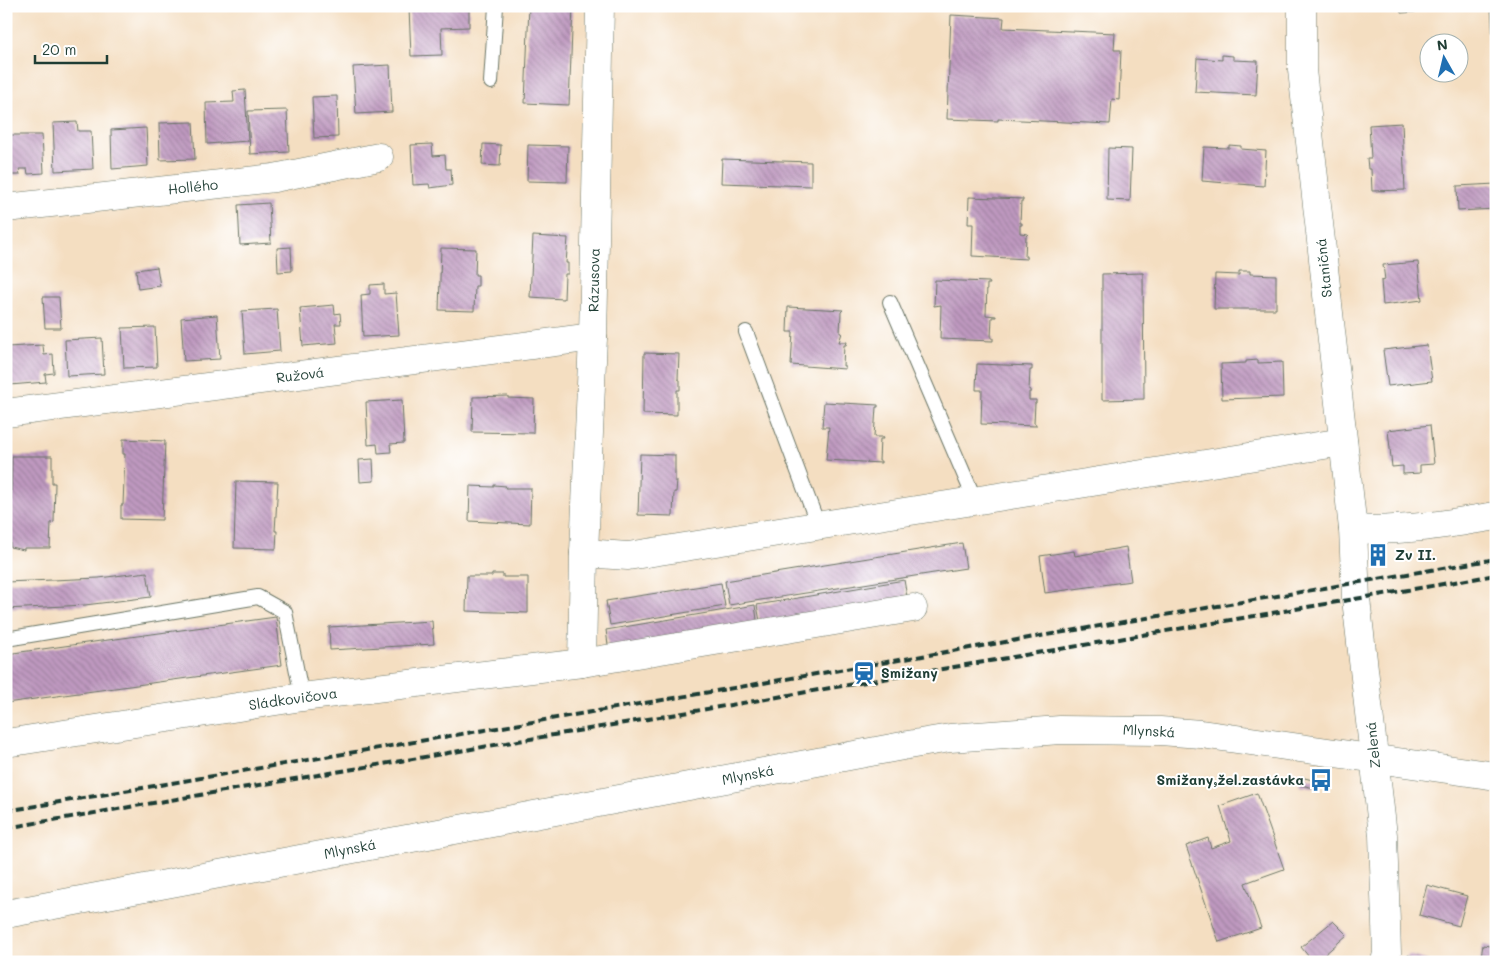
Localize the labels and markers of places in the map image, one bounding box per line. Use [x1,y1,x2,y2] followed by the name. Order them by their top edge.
[1365,542,1391,568] building icon: Zv II.
[1395,545,1436,564] place label: Zv II.
[851,660,877,686] station icon: Smižany
[881,663,938,682] place label: Smižany
[1308,767,1334,793] bus stop icon: Smižany,žel.zastávka
[1157,770,1304,789] place label: Smižany,žel.zastávka

